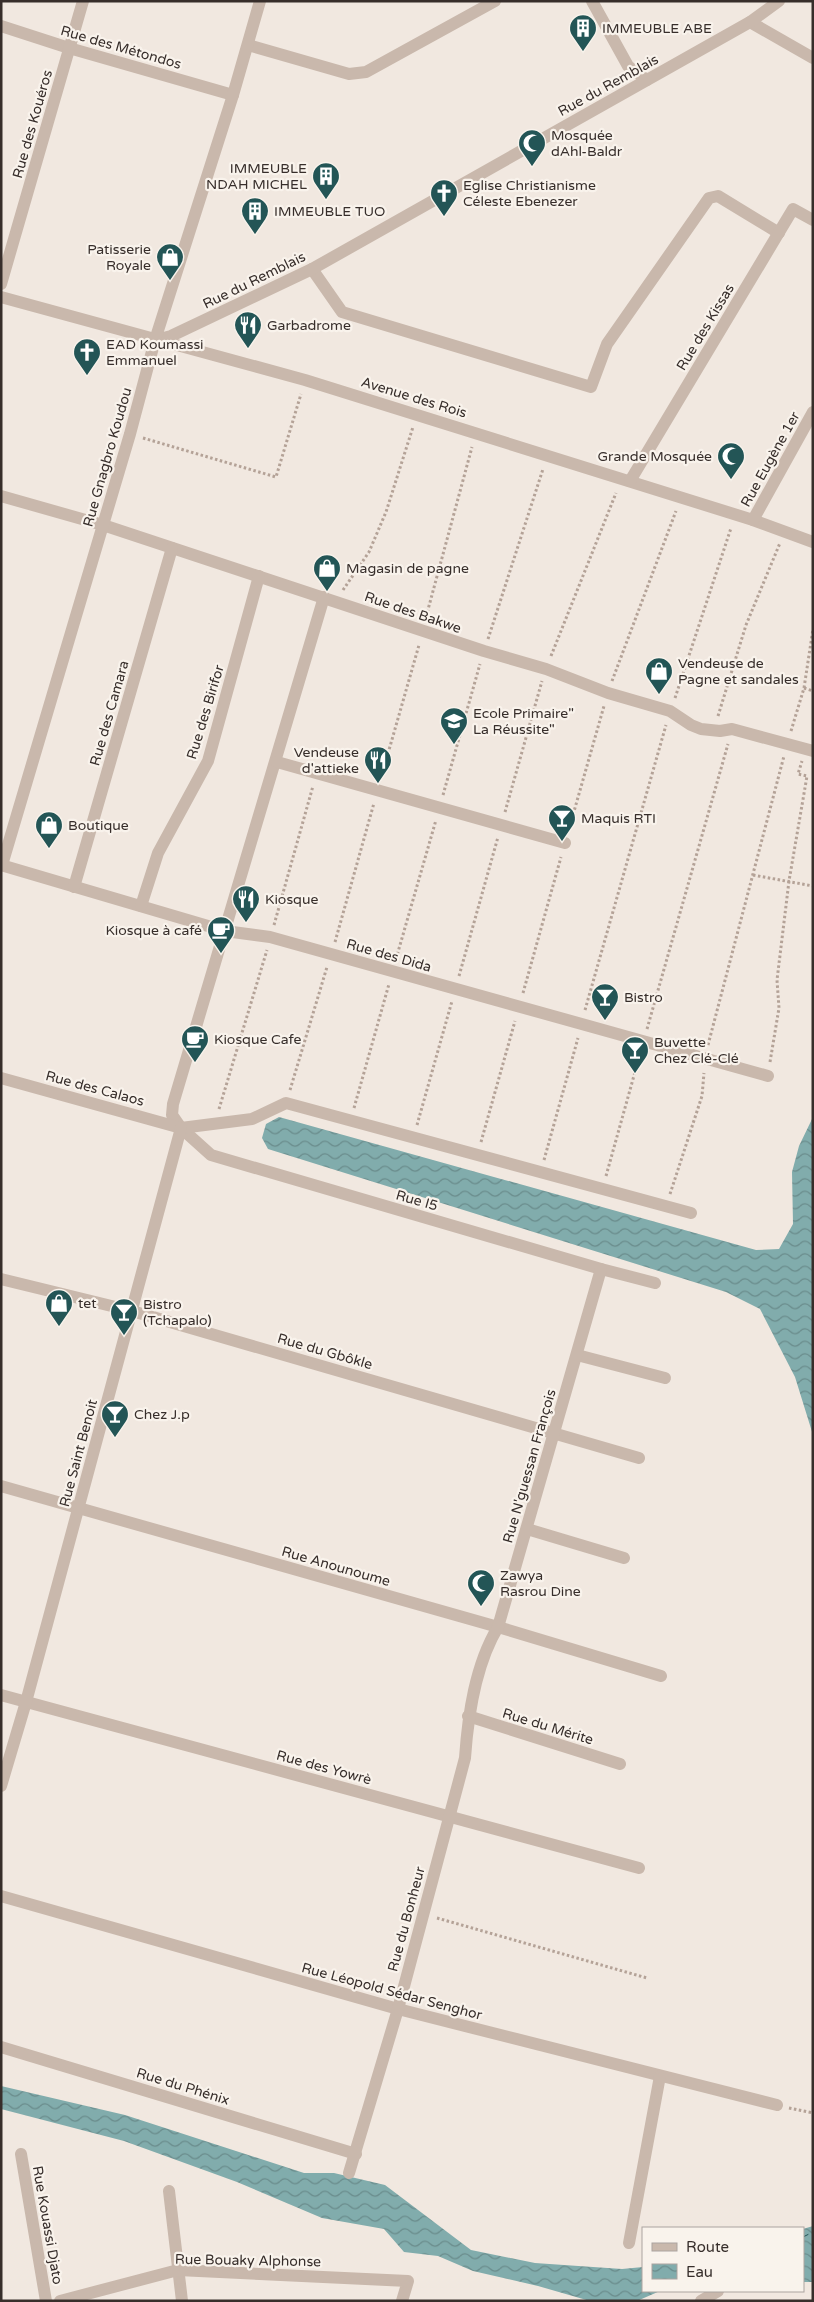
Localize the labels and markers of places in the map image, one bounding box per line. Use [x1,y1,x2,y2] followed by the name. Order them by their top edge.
[568,13,598,52] building icon: IMMEUBLE ABE
[602,20,712,37] place label: IMMEUBLE ABE
[551,127,623,160] place label: Mosquée dAhl-Baldr
[517,128,547,167] mosque icon: Mosquée dAhl-Baldr
[206,160,307,193] place label: IMMEUBLE NDAH MICHEL
[311,161,341,200] building icon: IMMEUBLE NDAH MICHEL
[463,177,596,210] place label: Eglise Christianisme Céleste Ebenezer
[429,178,459,217] church icon: Eglise Christianisme Céleste Ebenezer
[240,196,270,235] building icon: IMMEUBLE TUO
[274,203,385,220] place label: IMMEUBLE TUO
[87,241,151,274] place label: Patisserie Royale
[155,242,185,281] shop icon: Patisserie Royale
[233,310,263,349] restaurant icon: Garbadrome
[267,317,351,334] place label: Garbadrome
[106,336,204,369] place label: EAD Koumassi Emmanuel
[72,337,102,376] church icon: EAD Koumassi Emmanuel
[716,441,746,480] mosque icon: Grande Mosquée
[597,448,712,465] place label: Grande Mosquée
[312,553,342,592] shop icon: Magasin de pagne
[346,560,469,577] place label: Magasin de pagne
[678,655,799,688] place label: Vendeuse de Pagne et sandales
[644,656,674,695] shop icon: Vendeuse de Pagne et sandales
[473,705,574,738] place label: Ecole Primaire" La Réussite"
[439,706,469,745] school or university icon: Ecole Primaire" La Réussite"
[294,744,359,777] place label: Vendeuse d'attieke
[363,745,393,784] restaurant icon: Vendeuse d'attieke
[547,803,577,842] bar icon: Maquis RTI
[34,810,64,849] shop icon: Boutique
[581,810,656,827] place label: Maquis RTI
[68,817,129,834] place label: Boutique
[231,884,261,923] restaurant icon: Kiosque
[265,891,318,908] place label: Kiosque
[206,915,236,954] cafe icon: Kiosque à café
[105,922,202,939] place label: Kiosque à café
[590,982,620,1021] bar icon: Bistro
[624,989,663,1006] place label: Bistro
[180,1024,210,1063] cafe icon: Kiosque Cafe
[214,1031,301,1048] place label: Kiosque Cafe
[654,1034,739,1067] place label: Buvette Chez Clé-Clé
[620,1035,650,1074] bar icon: Buvette Chez Clé-Clé
[44,1288,74,1327] shop icon: tet
[78,1295,97,1312] place label: tet
[143,1296,212,1329] place label: Bistro (Tchapalo)
[109,1297,139,1336] bar icon: Bistro (Tchapalo)
[100,1399,130,1438] bar icon: Chez J.p
[134,1406,190,1423] place label: Chez J.p
[500,1567,581,1600] place label: Zawya Rasrou Dine
[466,1568,496,1607] mosque icon: Zawya Rasrou Dine

